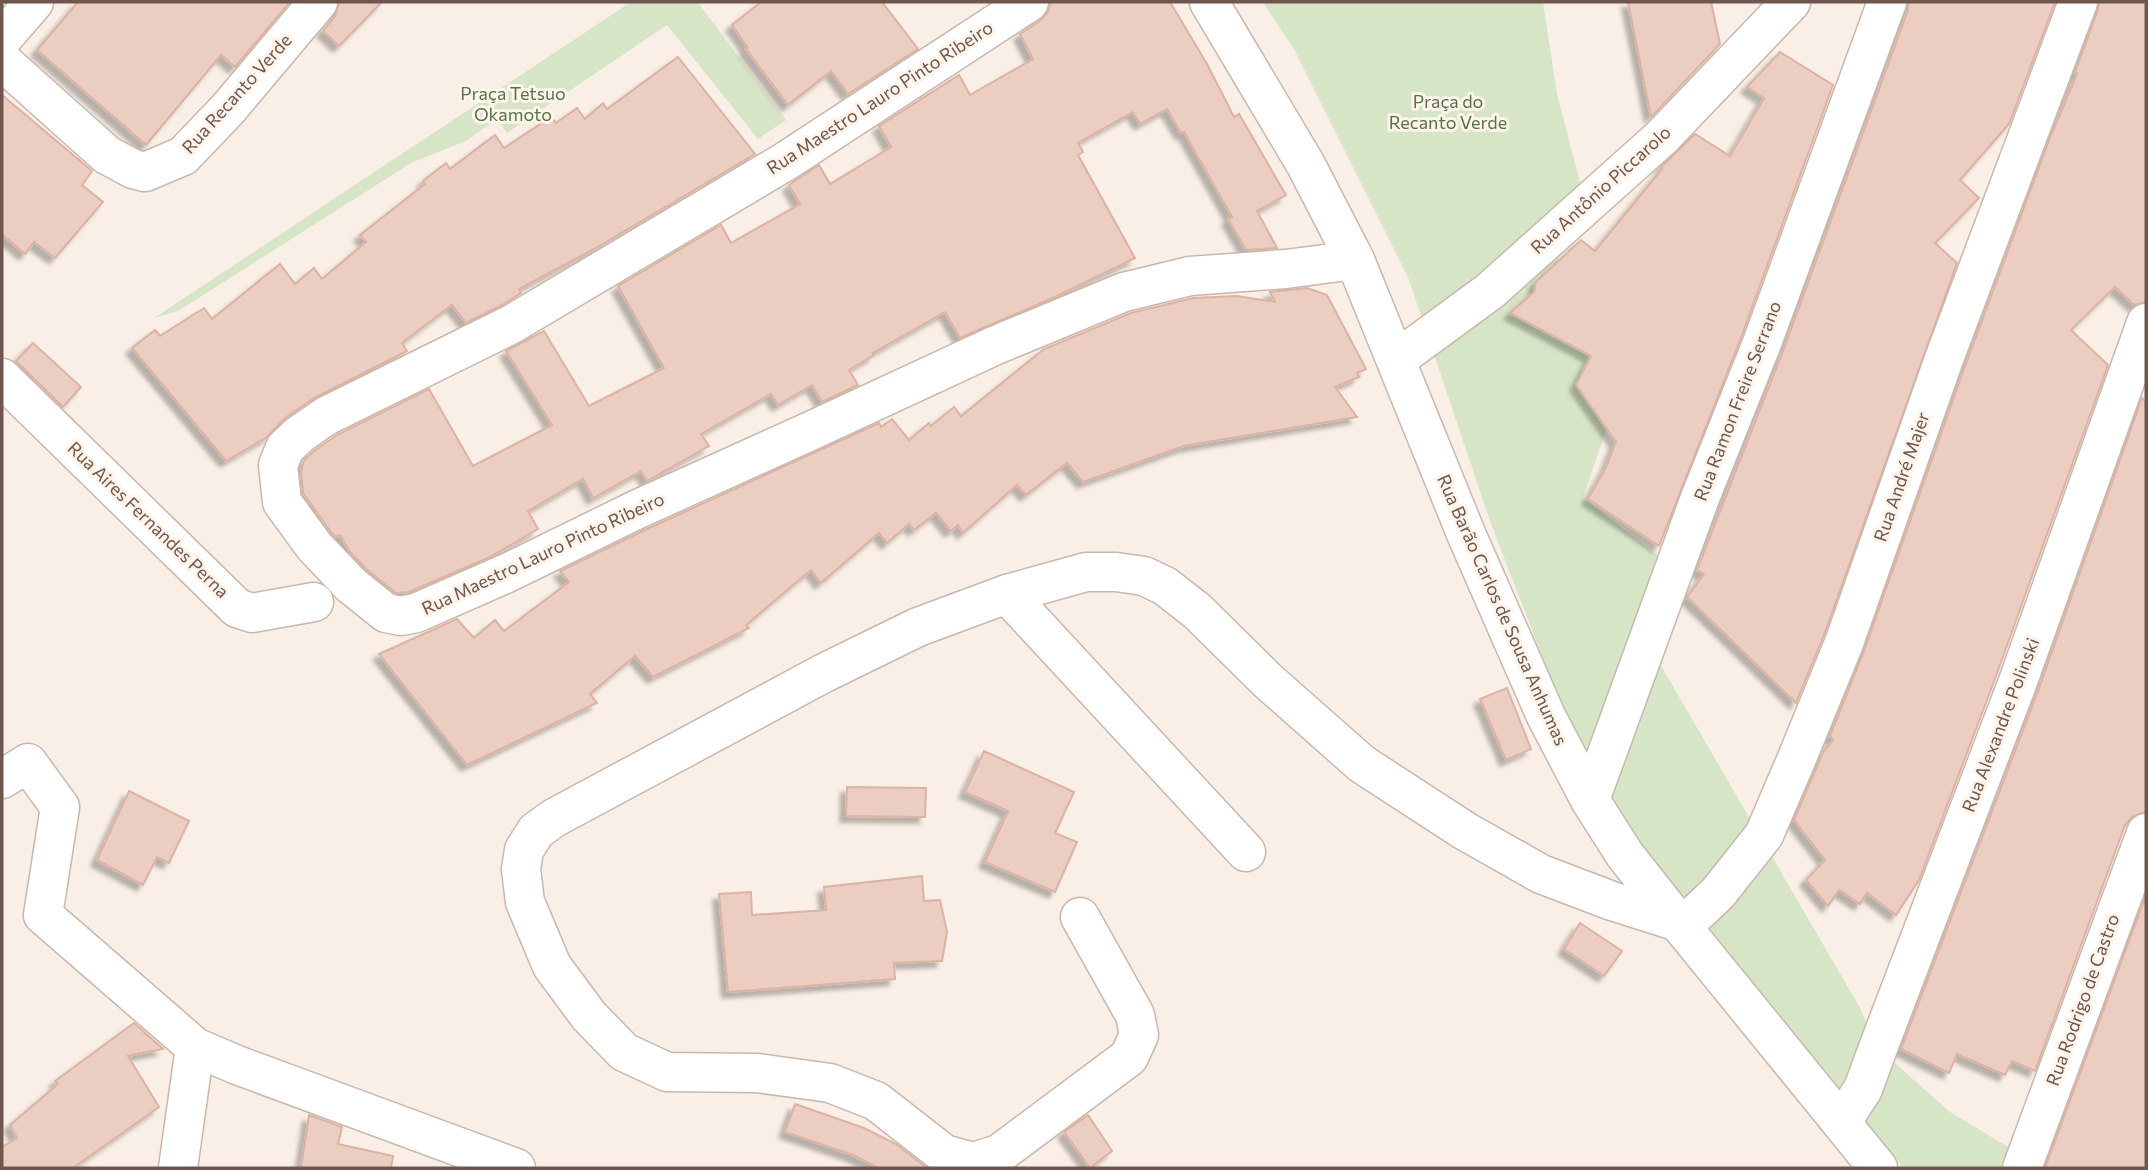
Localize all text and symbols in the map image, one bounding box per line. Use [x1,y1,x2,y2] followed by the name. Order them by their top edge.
[762,16,997,179] street label: Rua Maestro Lauro Pinto Ribeiro
[177,29,296,158] street label: Rua Recanto Verde
[460,82,566,125] park label: Praça Tetsuo Okamoto
[1389,90,1507,133] park label: Praça do Recanto Verde
[1526,121,1675,258] street label: Rua Antônio Piccarolo
[1689,298,1785,504] street label: Rua Ramon Freire Serrano
[1869,409,1934,544] street label: Rua André Majer
[64,437,234,602] street label: Rua Aires Fernandes Perna
[1433,471,1573,749] street label: Rua Barão Carlos de Sousa Anhumas
[418,487,667,619] street label: Rua Maestro Lauro Pinto Ribeiro
[1957,634,2043,815] street label: Rua Alexandre Polinski
[2041,911,2123,1089] street label: Rua Rodrigo de Castro

